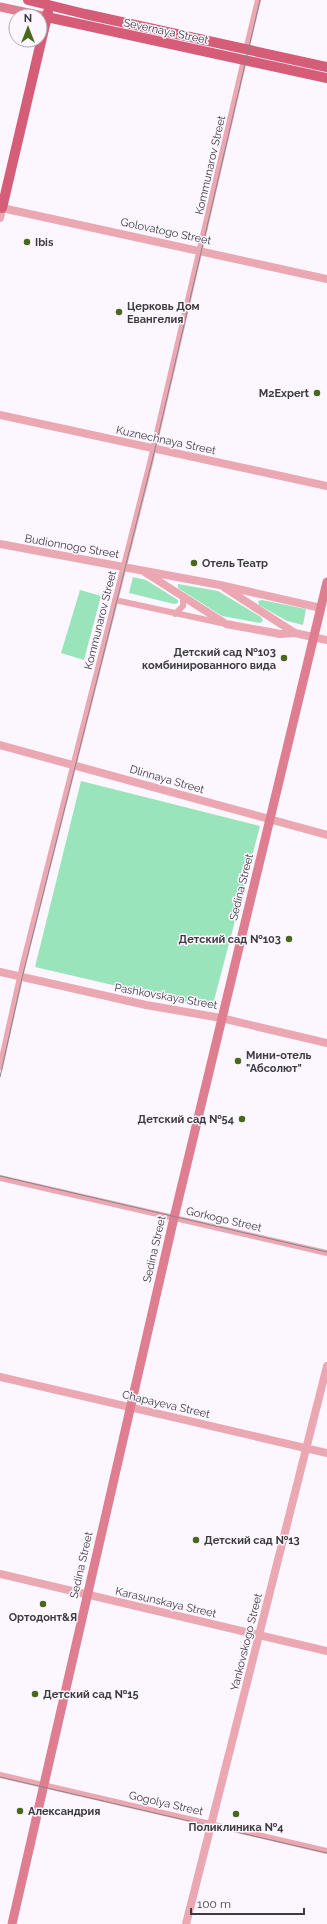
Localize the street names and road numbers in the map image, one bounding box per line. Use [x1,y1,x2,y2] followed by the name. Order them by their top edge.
[122,16,210,47] street label: Severnaya Street
[193,114,228,216] street label: Kommunarov Street
[119,216,213,247] street label: Golovatogo Street
[115,424,217,457] street label: Kuznechnaya Street
[24,532,120,561] street label: Budionnogo Street
[82,569,119,671] street label: Kommunarov Street
[128,763,206,796] street label: Dlinnaya Street
[227,852,256,922] street label: Sedina Street
[113,981,219,1012] street label: Pashkovskaya Street
[185,1204,263,1235] street label: Gorkogo Street
[140,1214,169,1284] street label: Sedina Street
[121,1388,211,1421] street label: Chapayeva Street
[67,1530,96,1600] street label: Sedina Street
[114,1585,218,1620] street label: Karasunskaya Street
[228,1592,265,1692] street label: Yankovskogo Street
[128,1789,205,1818] street label: Gogolya Street

